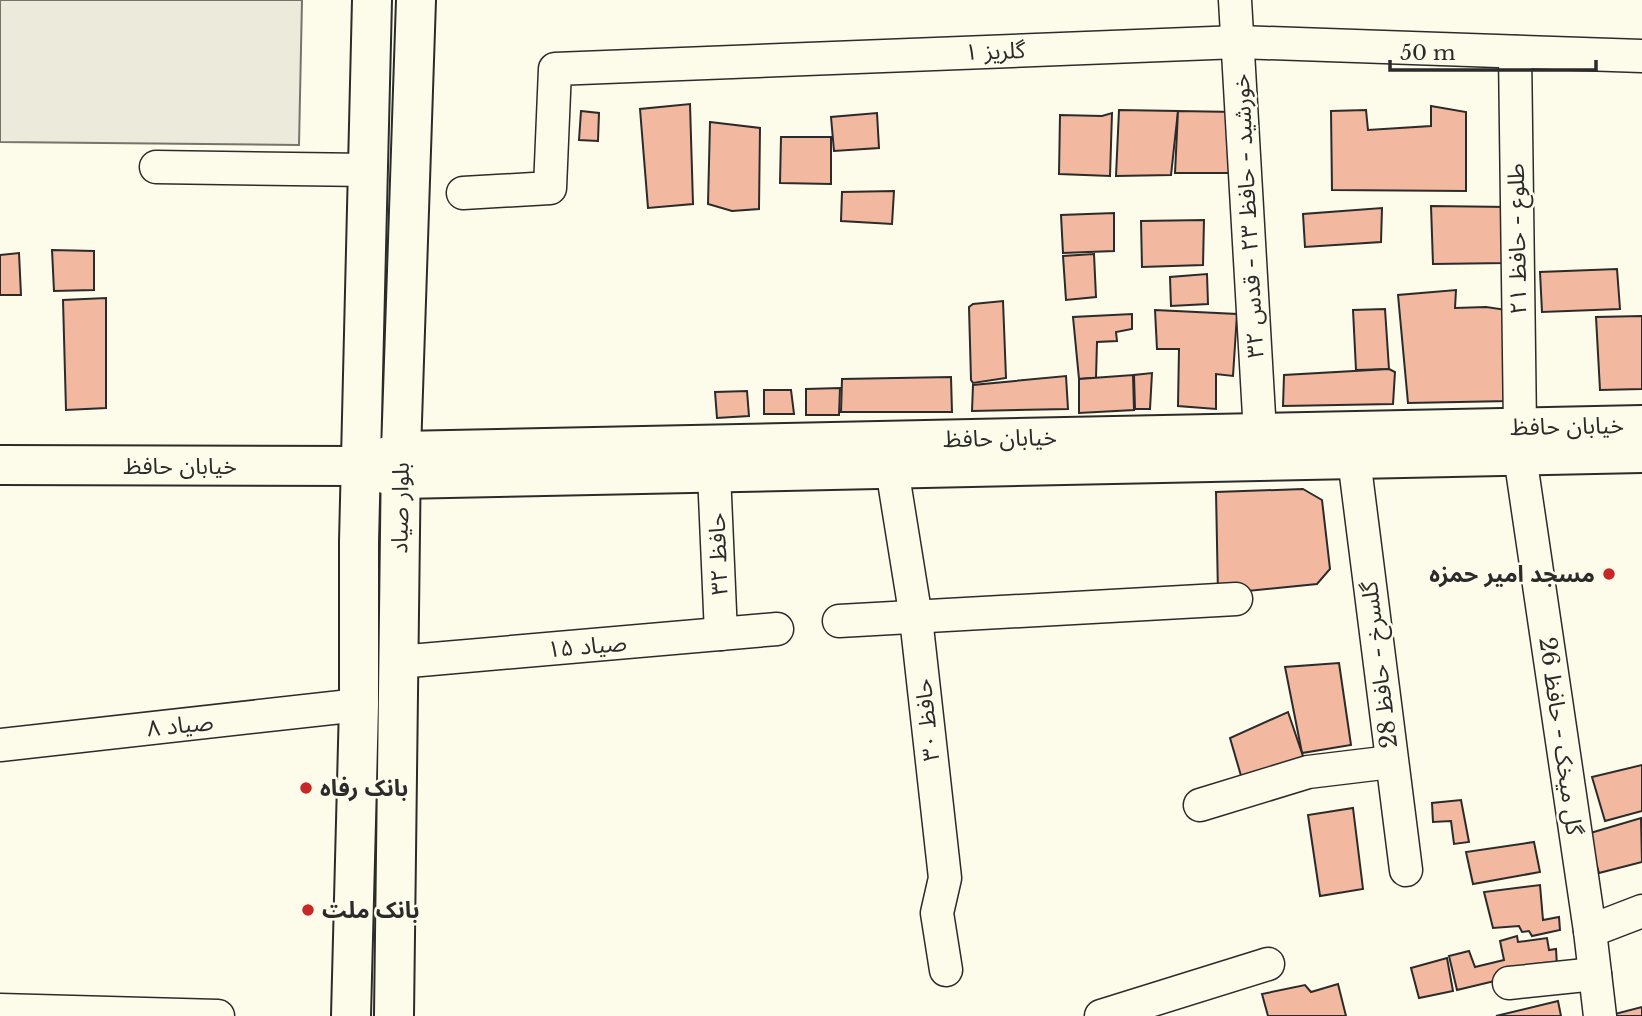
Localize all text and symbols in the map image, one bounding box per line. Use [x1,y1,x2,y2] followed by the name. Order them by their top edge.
[1390,28,1596,72] scale bar
[964,36,1026,66] street label: گلریز ۱
[1400,40,1456,66] text: 50 m
[1227,73,1269,359] street label: خورشید - حافظ ۲۳ - قدس ۳۲
[1502,163,1535,315] street label: طلوع - حافظ ۲۱
[1510,411,1624,441] street label: خیابان حافظ
[943,423,1057,453] street label: خیابان حافظ
[123,452,237,480] street label: خیابان حافظ
[385,462,415,554] street label: بلوار صیاد
[703,512,733,596] street label: حافظ ۳۲
[1429,560,1595,588] place label: مسجد امیر حمزه
[1601,566,1617,582] marker: مسجد امیر حمزه
[1355,579,1406,750] street label: گلسرخ - حافظ 28
[546,629,628,663] street label: صیاد ۱۵
[1533,635,1589,837] street label: گل میخک - حافظ 26
[909,677,945,763] street label: حافظ ۳۰
[145,708,215,742] street label: صیاد ۸
[320,774,408,802] place label: بانک رفاه
[298,780,314,796] marker: بانک رفاه
[322,896,419,924] place label: بانک ملت
[300,902,316,918] marker: بانک ملت

